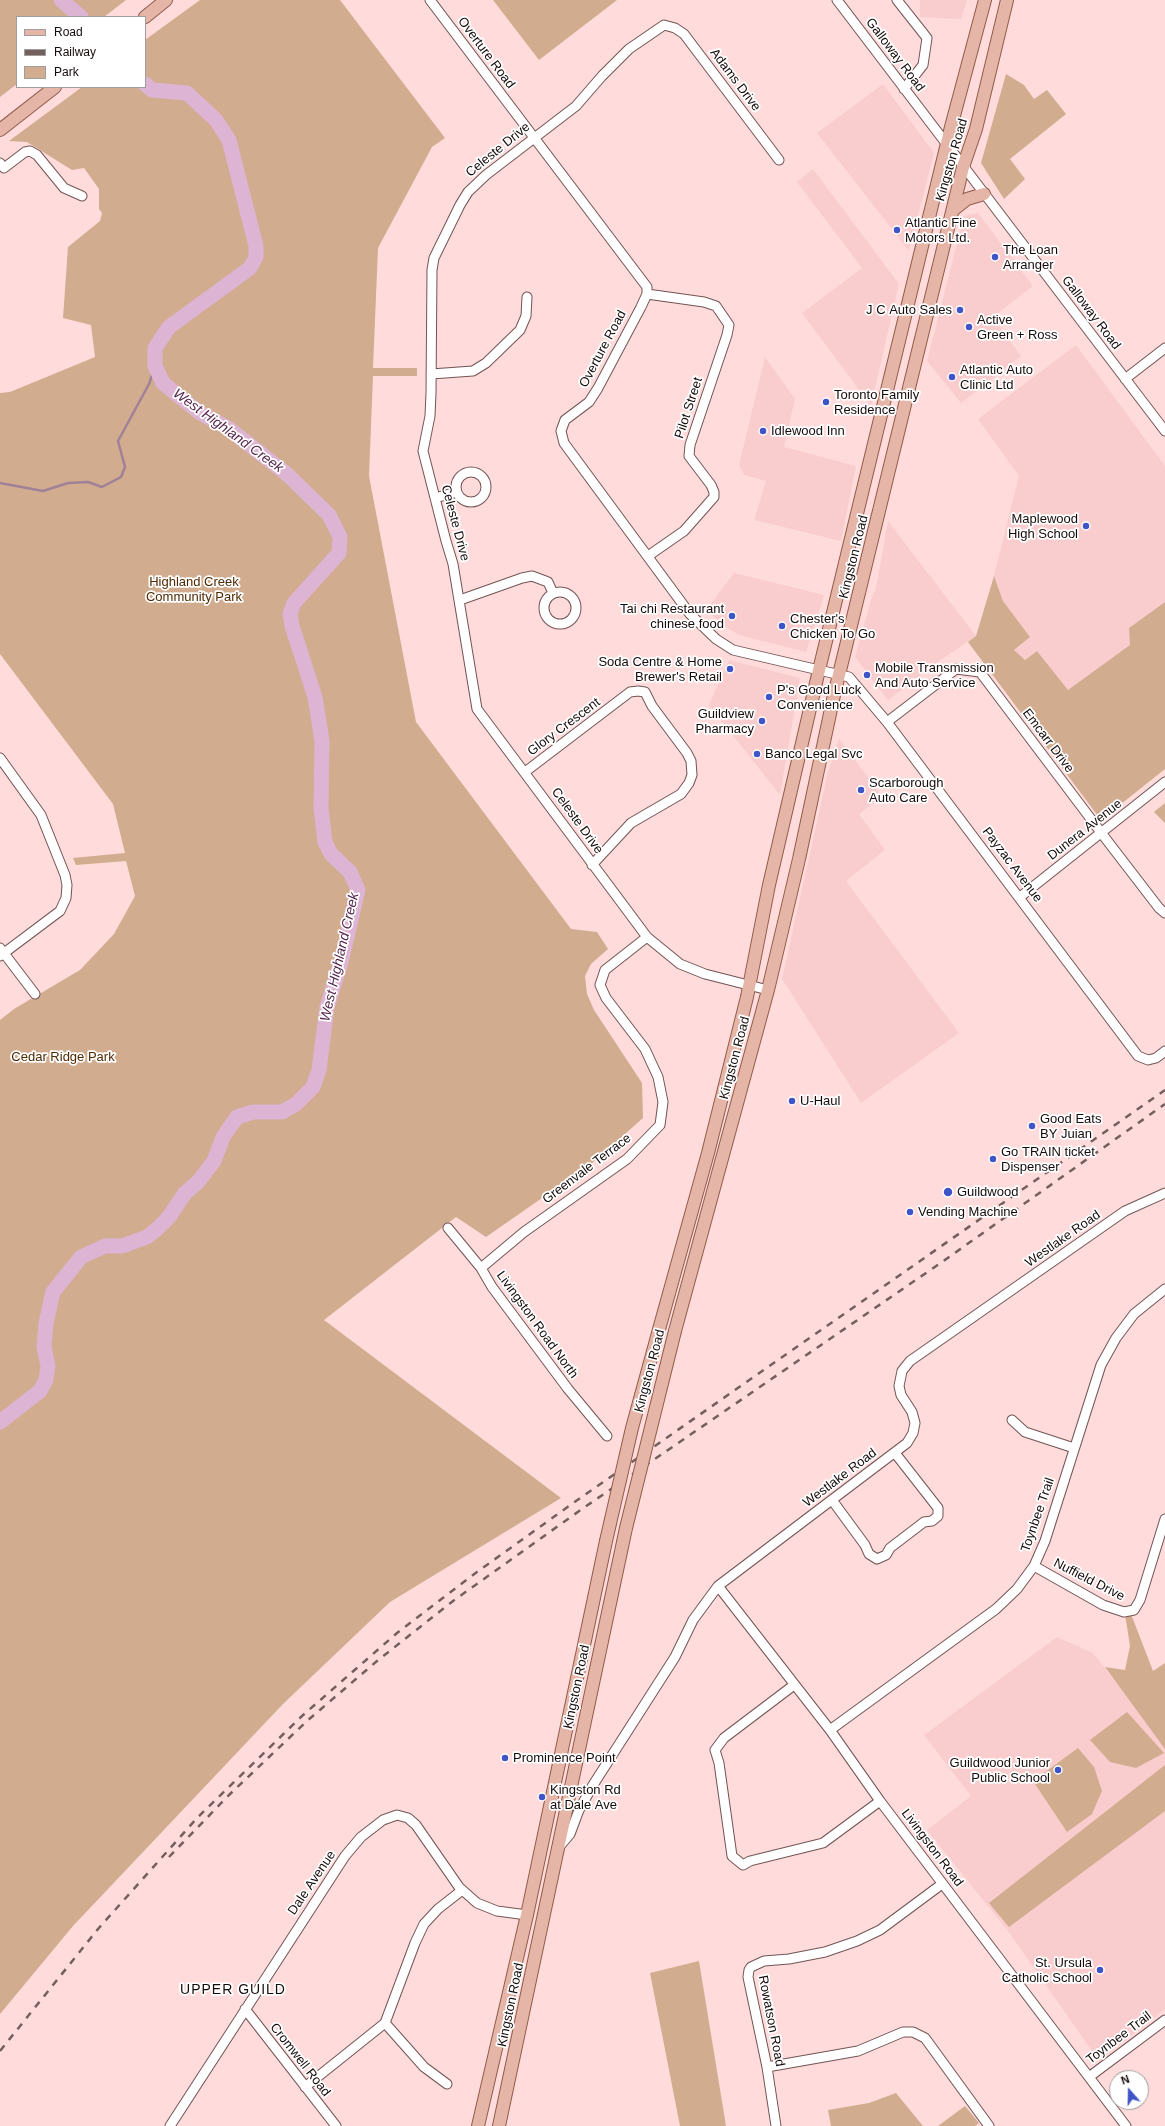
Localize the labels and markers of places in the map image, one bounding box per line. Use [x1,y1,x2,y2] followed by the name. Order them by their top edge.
[905,215,977,246] place label: Atlantic Fine Motors Ltd.
[892,225,902,235] marker: Atlantic Fine Motors Ltd.
[1003,242,1058,273] place label: The Loan Arranger
[990,252,1000,262] marker: The Loan Arranger
[866,302,952,318] place label: J C Auto Sales
[955,305,965,315] marker: J C Auto Sales
[977,312,1058,343] place label: Active Green + Ross
[964,322,974,332] marker: Active Green + Ross
[960,362,1033,393] place label: Atlantic Auto Clinic Ltd
[947,372,957,382] marker: Atlantic Auto Clinic Ltd
[834,387,919,418] place label: Toronto Family Residence
[821,397,831,407] marker: Toronto Family Residence
[771,423,845,439] place label: Idlewood Inn
[758,426,768,436] marker: Idlewood Inn
[1008,511,1078,542] place label: Maplewood High School
[1081,521,1091,531] marker: Maplewood High School
[620,601,724,632] place label: Tai chi Restaurant chinese food
[727,611,737,621] marker: Tai chi Restaurant chinese food
[790,611,875,642] place label: Chester's Chicken To Go
[777,621,787,631] marker: Chester's Chicken To Go
[598,654,722,685] place label: Soda Centre & Home Brewer's Retail
[875,660,994,691] place label: Mobile Transmission And Auto Service
[725,664,735,674] marker: Soda Centre & Home Brewer's Retail
[862,670,872,680] marker: Mobile Transmission And Auto Service
[777,682,861,713] place label: P's Good Luck Convenience
[764,692,774,702] marker: P's Good Luck Convenience
[695,706,754,737] place label: Guildview Pharmacy
[757,716,767,726] marker: Guildview Pharmacy
[765,746,863,762] place label: Banco Legal Svc
[752,749,762,759] marker: Banco Legal Svc
[869,775,943,806] place label: Scarborough Auto Care
[856,785,866,795] marker: Scarborough Auto Care
[800,1093,840,1109] place label: U-Haul
[787,1096,797,1106] marker: U-Haul
[1040,1111,1101,1142] place label: Good Eats BY Juian
[1027,1121,1037,1131] marker: Good Eats BY Juian
[1001,1144,1095,1175] place label: Go TRAIN ticket Dispenser
[988,1154,998,1164] marker: Go TRAIN ticket Dispenser
[957,1184,1018,1200] place label: Guildwood
[942,1186,954,1198] marker: Guildwood
[918,1204,1018,1220] place label: Vending Machine
[905,1207,915,1217] marker: Vending Machine
[513,1750,616,1766] place label: Prominence Point
[500,1753,510,1763] marker: Prominence Point
[950,1755,1050,1786] place label: Guildwood Junior Public School
[1053,1765,1063,1775] marker: Guildwood Junior Public School
[550,1782,621,1813] place label: Kingston Rd at Dale Ave
[537,1792,547,1802] marker: Kingston Rd at Dale Ave
[1002,1955,1092,1986] place label: St. Ursula Catholic School
[1095,1965,1105,1975] marker: St. Ursula Catholic School

